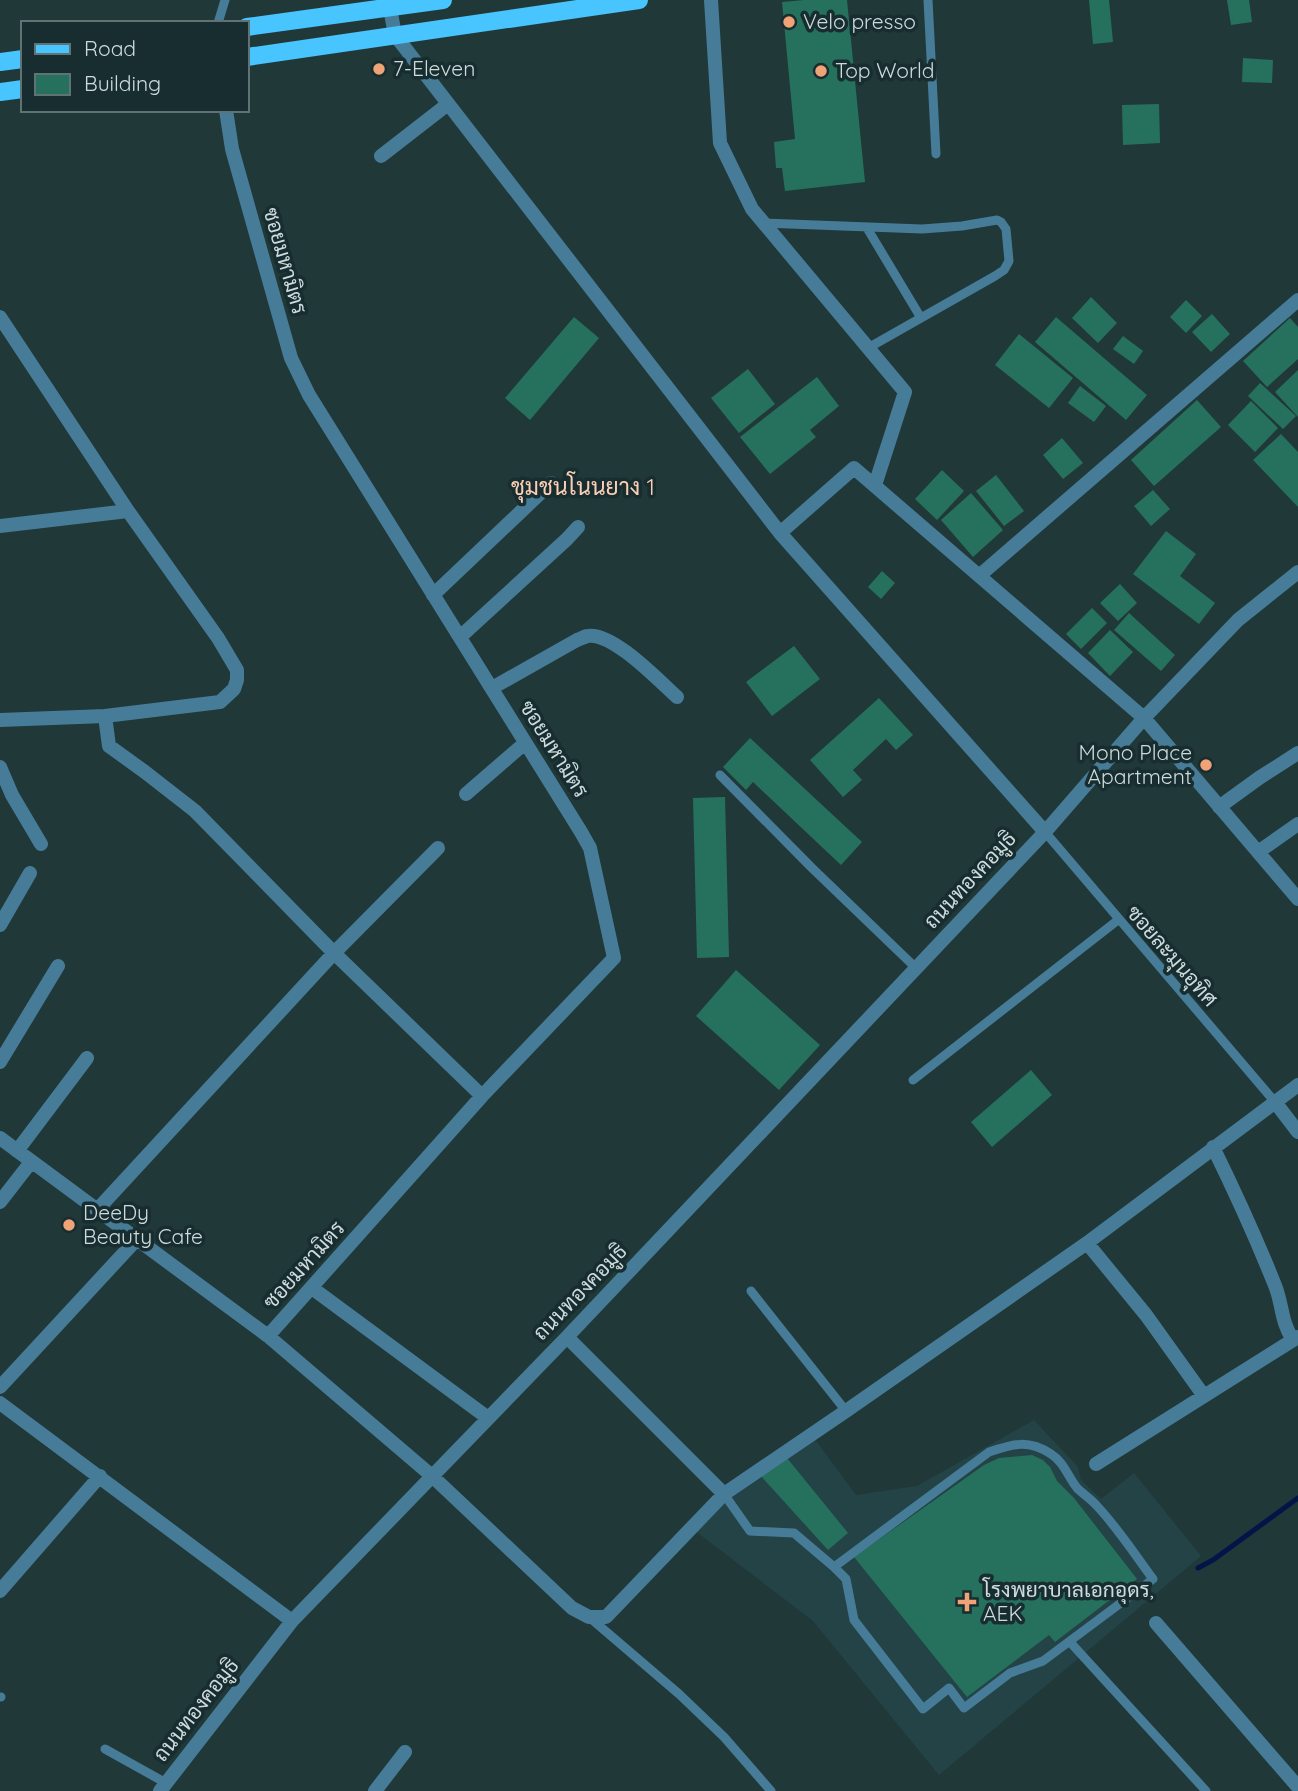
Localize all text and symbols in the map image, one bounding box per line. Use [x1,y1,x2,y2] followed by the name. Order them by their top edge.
[803,8,916,34] place label: Velo presso
[781,14,797,30] marker: Velo presso
[21,21,248,112] legend
[84,35,136,61] text: Road
[393,55,475,81] place label: 7-Eleven
[835,57,934,83] place label: Top World
[371,61,387,77] marker: 7-Eleven
[813,63,829,79] marker: Top World
[84,70,161,96] text: Building
[258,205,314,317] street label: ซอยมหามิตร
[511,471,655,503] district label: ชุมชนโนนยาง 1
[515,695,595,802] street label: ซอยมหามิตร
[1079,739,1192,789] place label: Mono Place Apartment
[1198,757,1214,773] marker: Mono Place Apartment
[918,825,1023,936] street label: ถนนทองคอมูธิ
[1120,899,1224,1013] street label: ซอยละมุนอุทิศ
[83,1199,203,1249] place label: DeeDy Beauty Cafe
[257,1215,350,1314] street label: ซอยมหามิตร
[61,1217,77,1233] marker: DeeDy Beauty Cafe
[527,1238,634,1347] street label: ถนนทองคอมูธิ
[982,1576,1154,1626] place label: โรงพยาบาลเอกอุดร, AEK
[957,1592,977,1612] marker: โรงพยาบาลเอกอุดร, AEK
[147,1653,246,1768] street label: ถนนทองคอมูธิ

